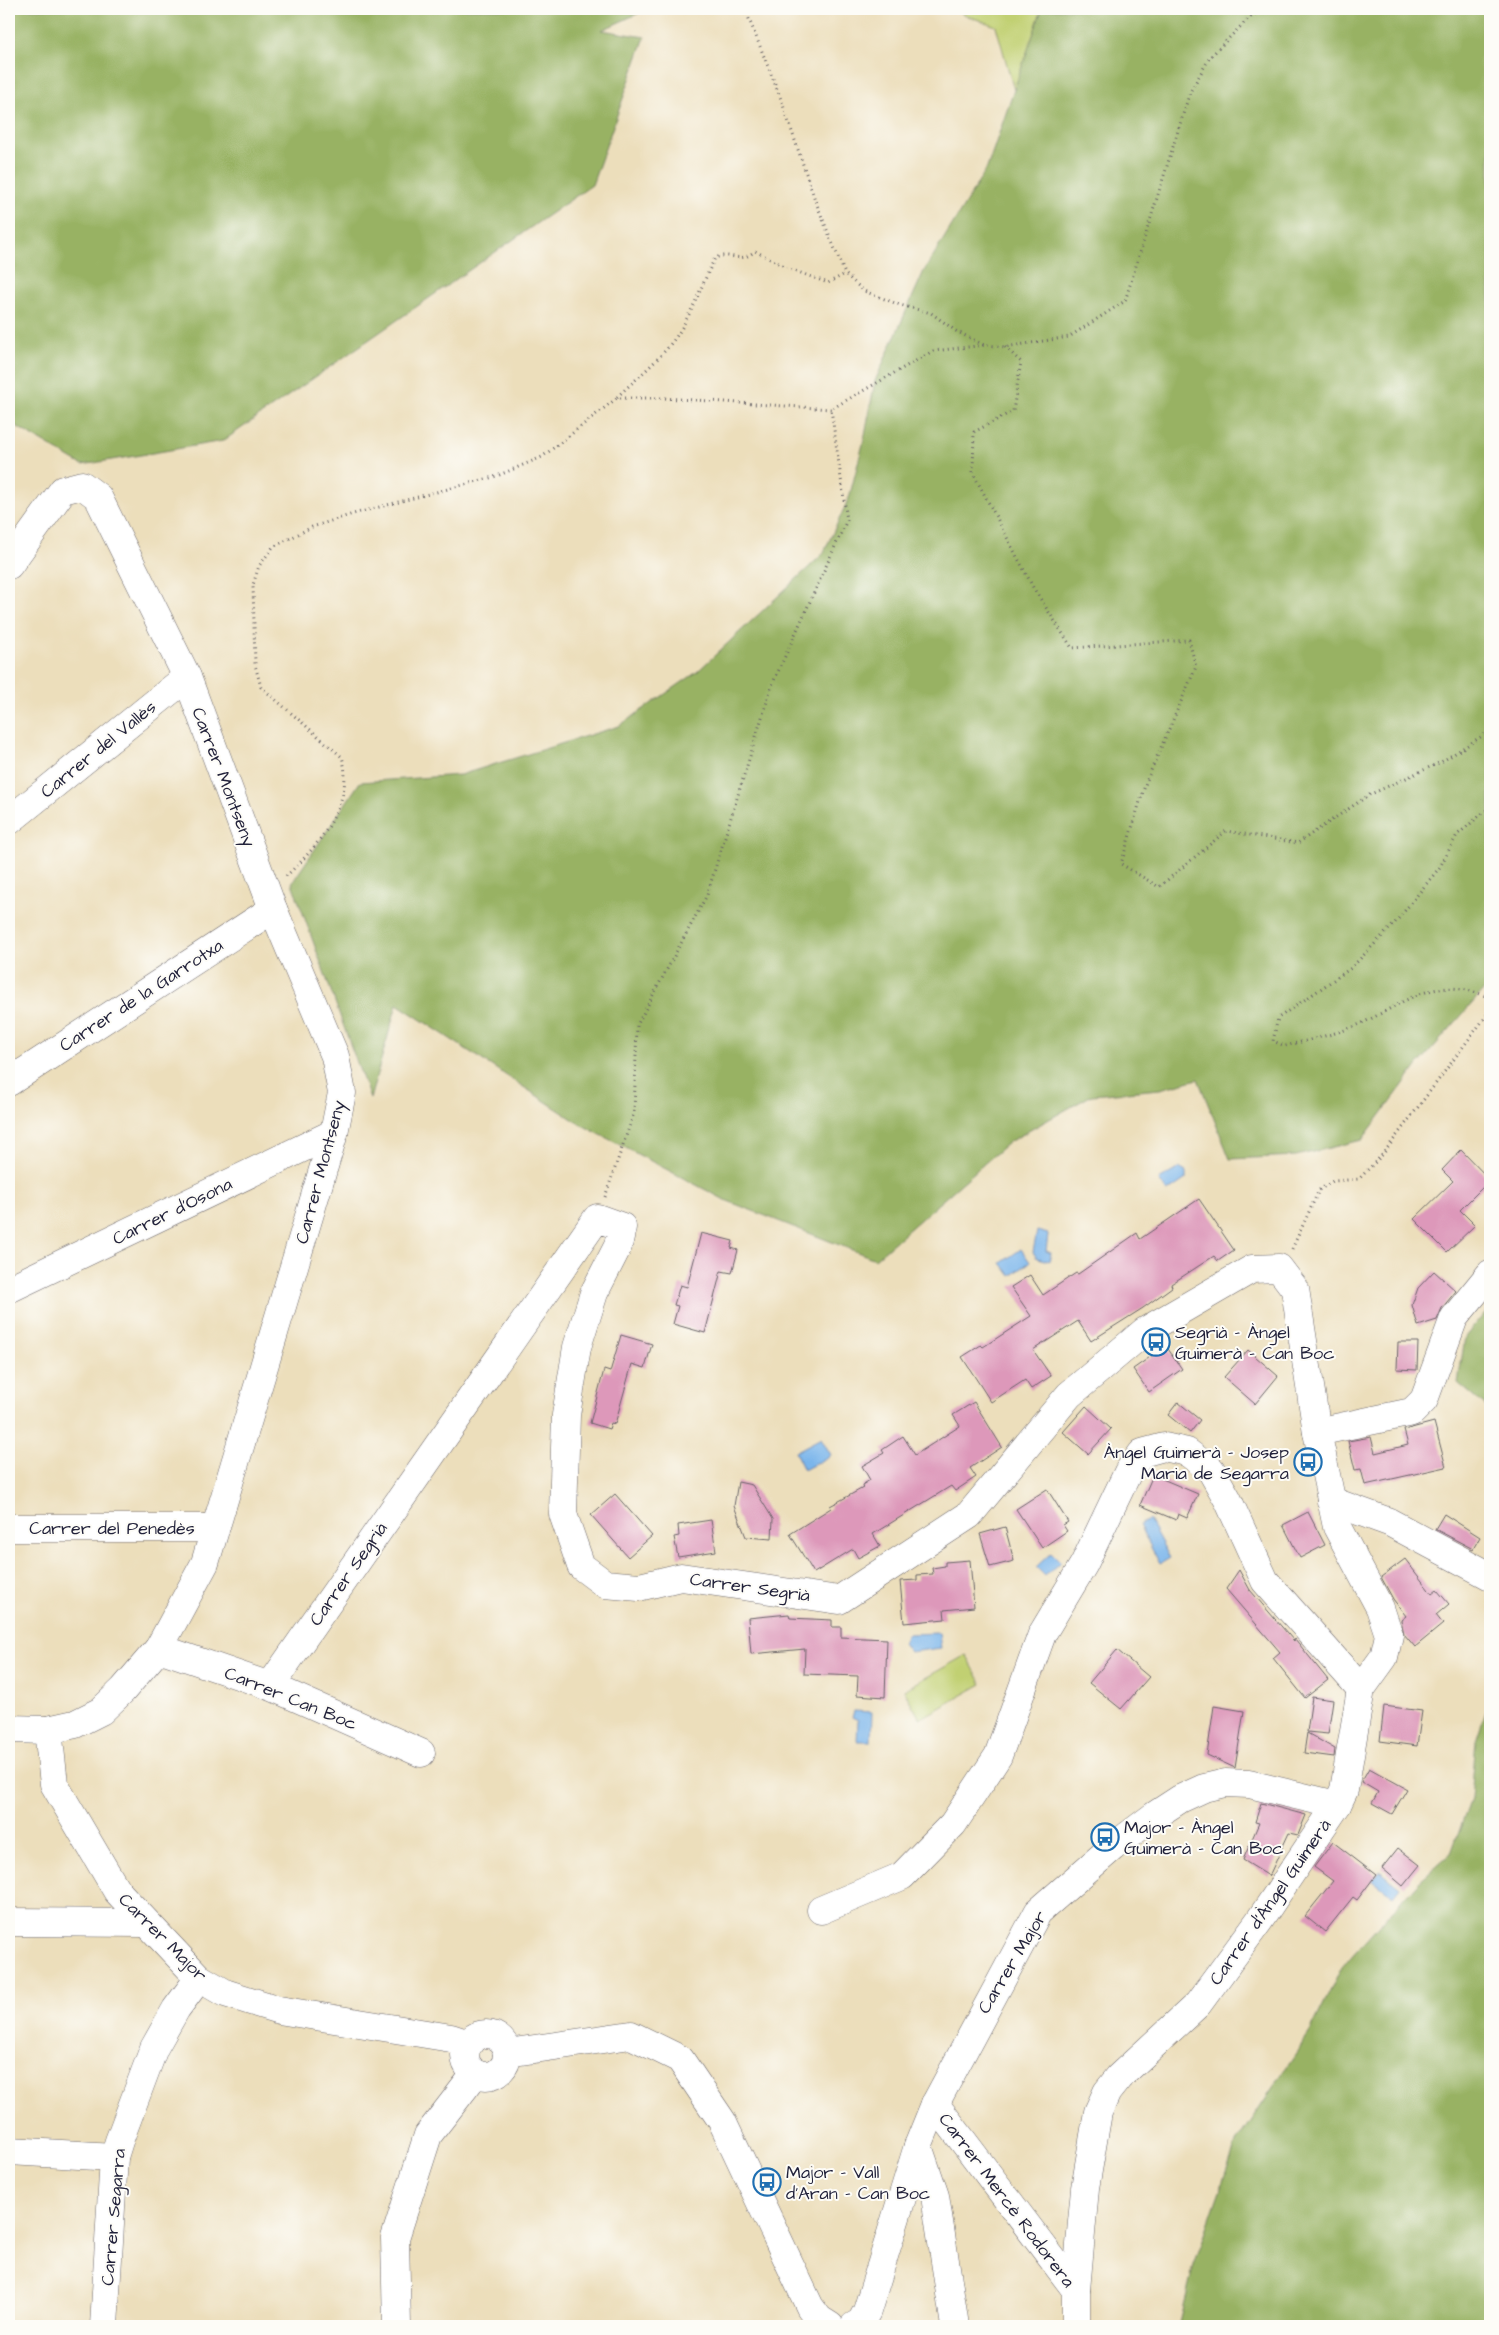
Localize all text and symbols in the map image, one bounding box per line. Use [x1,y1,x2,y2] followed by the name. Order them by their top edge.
[35,695,162,804] street label: Carrer del Vallès
[184,704,262,851] street label: Carrer Montseny
[55,933,228,1058] street label: Carrer de la Garrotxa
[289,1098,353,1247] street label: Carrer Montseny
[108,1172,236,1251] street label: Carrer d'Osona
[1175,1320,1335,1366] place label: Segrià - Àngel Guimerà - Can Boc
[1141,1327,1171,1357] bus stop icon: Segrià - Àngel Guimerà - Can Boc
[1104,1440,1289,1487] place label: Àngel Guimerà - Josep Maria de Segarra
[1293,1447,1323,1477] bus stop icon: Àngel Guimerà - Josep Maria de Segarra
[29,1516,195,1541] street label: Carrer del Penedès
[303,1518,394,1632] street label: Carrer Segrià
[688,1567,812,1609] street label: Carrer Segrià
[221,1660,361,1736] street label: Carrer Can Boc
[1204,1814,1338,1991] street label: Carrer d'Àngel Guimerà
[1124,1815,1284,1861] place label: Major - Àngel Guimerà - Can Boc
[1090,1822,1120,1852] bus stop icon: Major - Àngel Guimerà - Can Boc
[113,1888,213,1987] street label: Carrer Major
[972,1906,1053,2018] street label: Carrer Major
[933,2108,1081,2293] street label: Carrer Mercè Rodorera
[95,2148,133,2287] street label: Carrer Segarra
[786,2160,930,2206] place label: Major - Vall d'Aran - Can Boc
[752,2167,782,2197] bus stop icon: Major - Vall d'Aran - Can Boc

